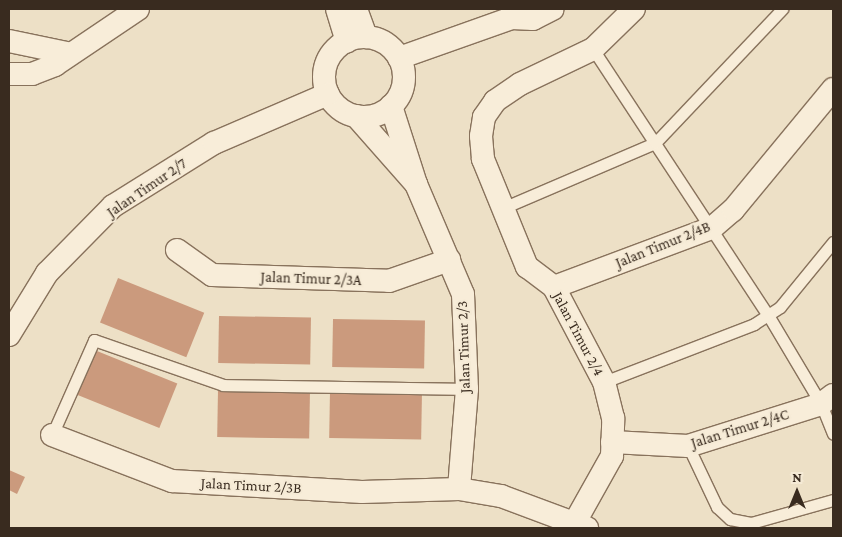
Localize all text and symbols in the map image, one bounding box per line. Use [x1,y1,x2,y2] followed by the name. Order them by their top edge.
[104,155,190,221] street label: Jalan Timur 2/7
[613,218,713,272] street label: Jalan Timur 2/4B
[260,268,362,290] street label: Jalan Timur 2/3A
[548,289,608,379] street label: Jalan Timur 2/4
[453,300,475,394] street label: Jalan Timur 2/3
[689,406,791,452] street label: Jalan Timur 2/4C
[772,467,822,517] north arrow
[792,469,802,485] text: N
[200,474,302,498] street label: Jalan Timur 2/3B

